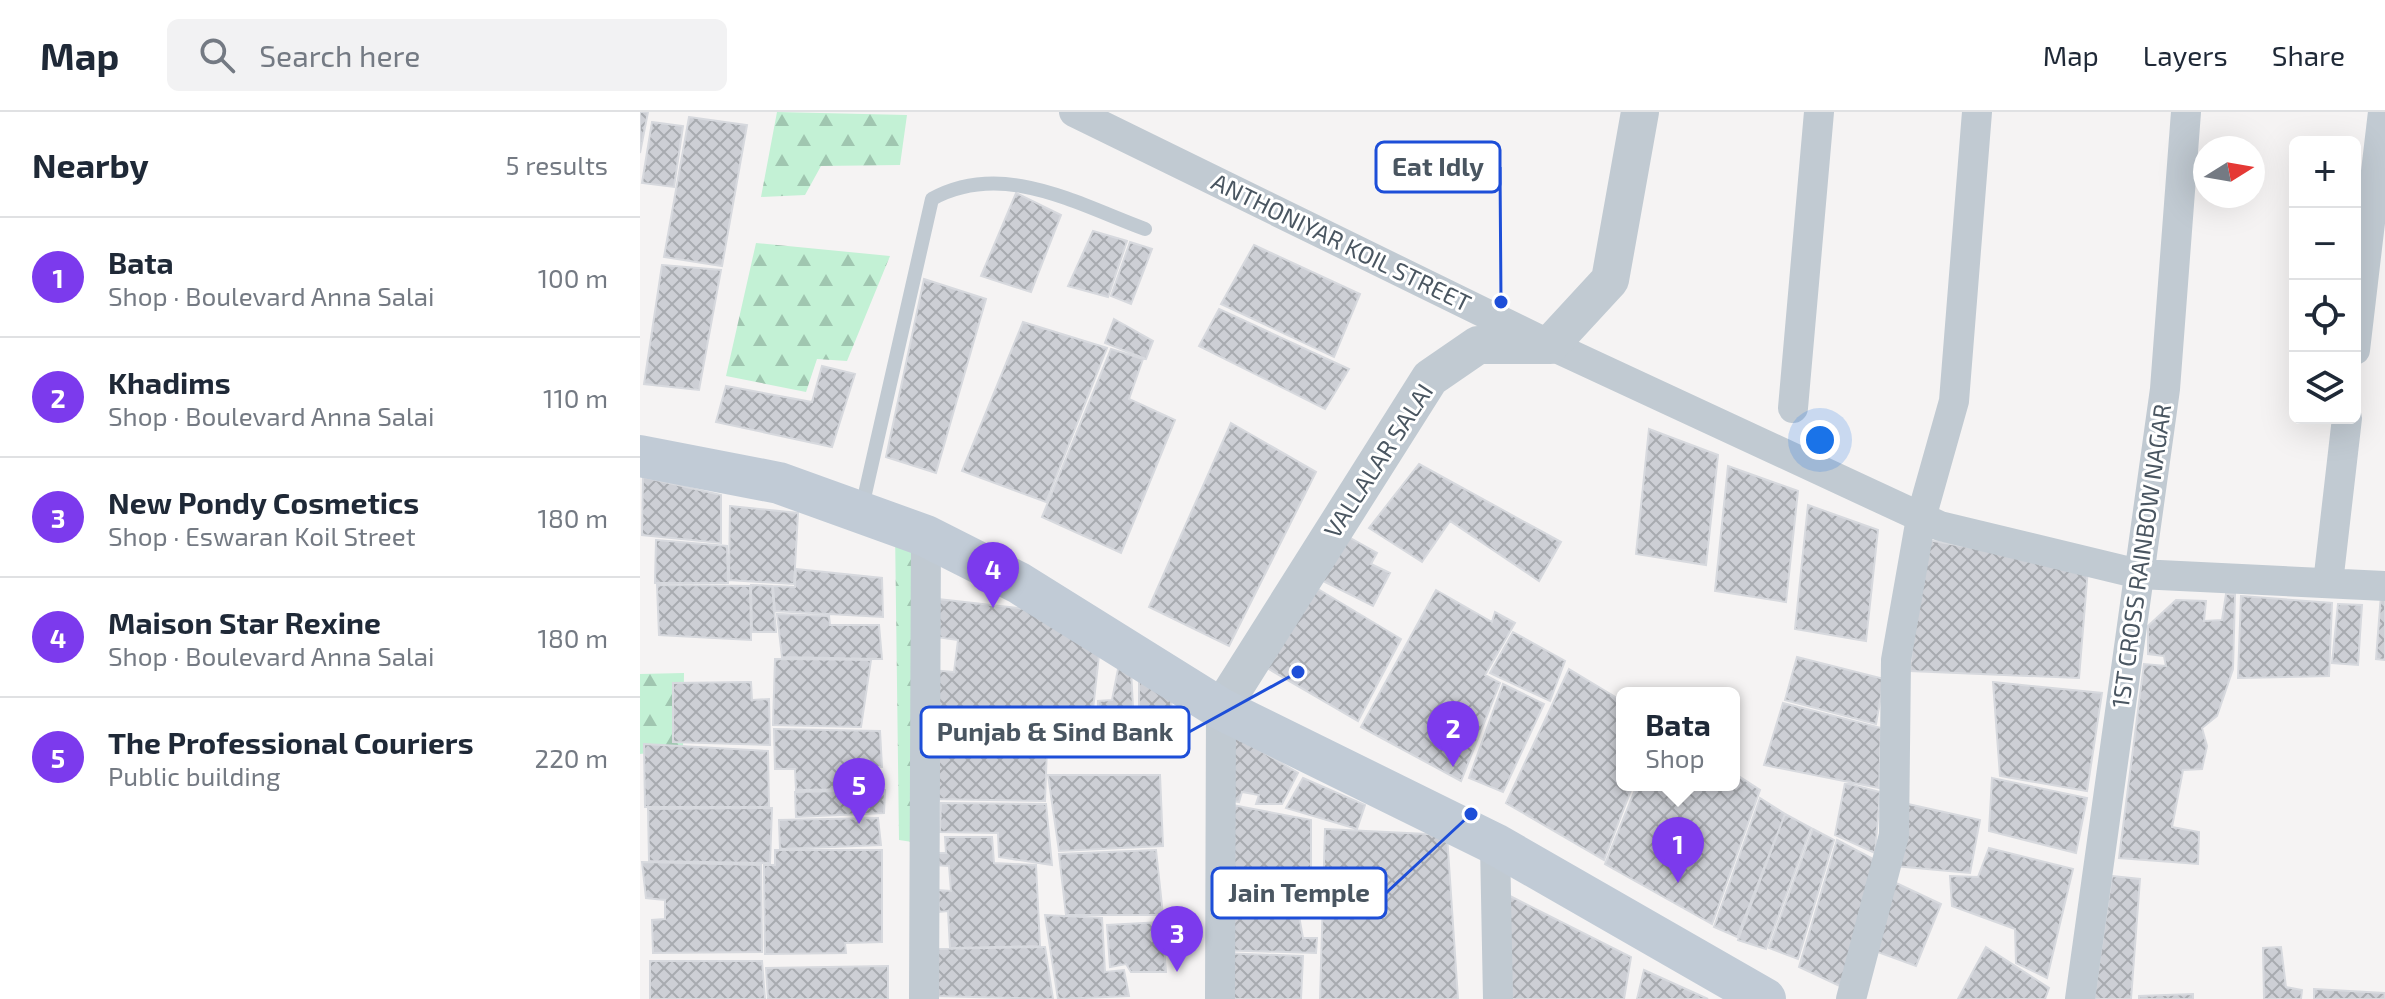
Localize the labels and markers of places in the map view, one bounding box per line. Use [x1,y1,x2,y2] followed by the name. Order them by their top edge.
[1376,142,1500,192] callout: Eat Idly
[967,542,1019,608] pin: 4
[1427,701,1479,767] pin: 2
[921,707,1189,757] callout: Punjab & Sind Bank
[833,758,885,824] pin: 5
[1652,817,1704,883] pin: 1
[1212,868,1386,918] callout: Jain Temple
[1151,906,1203,972] pin: 3

